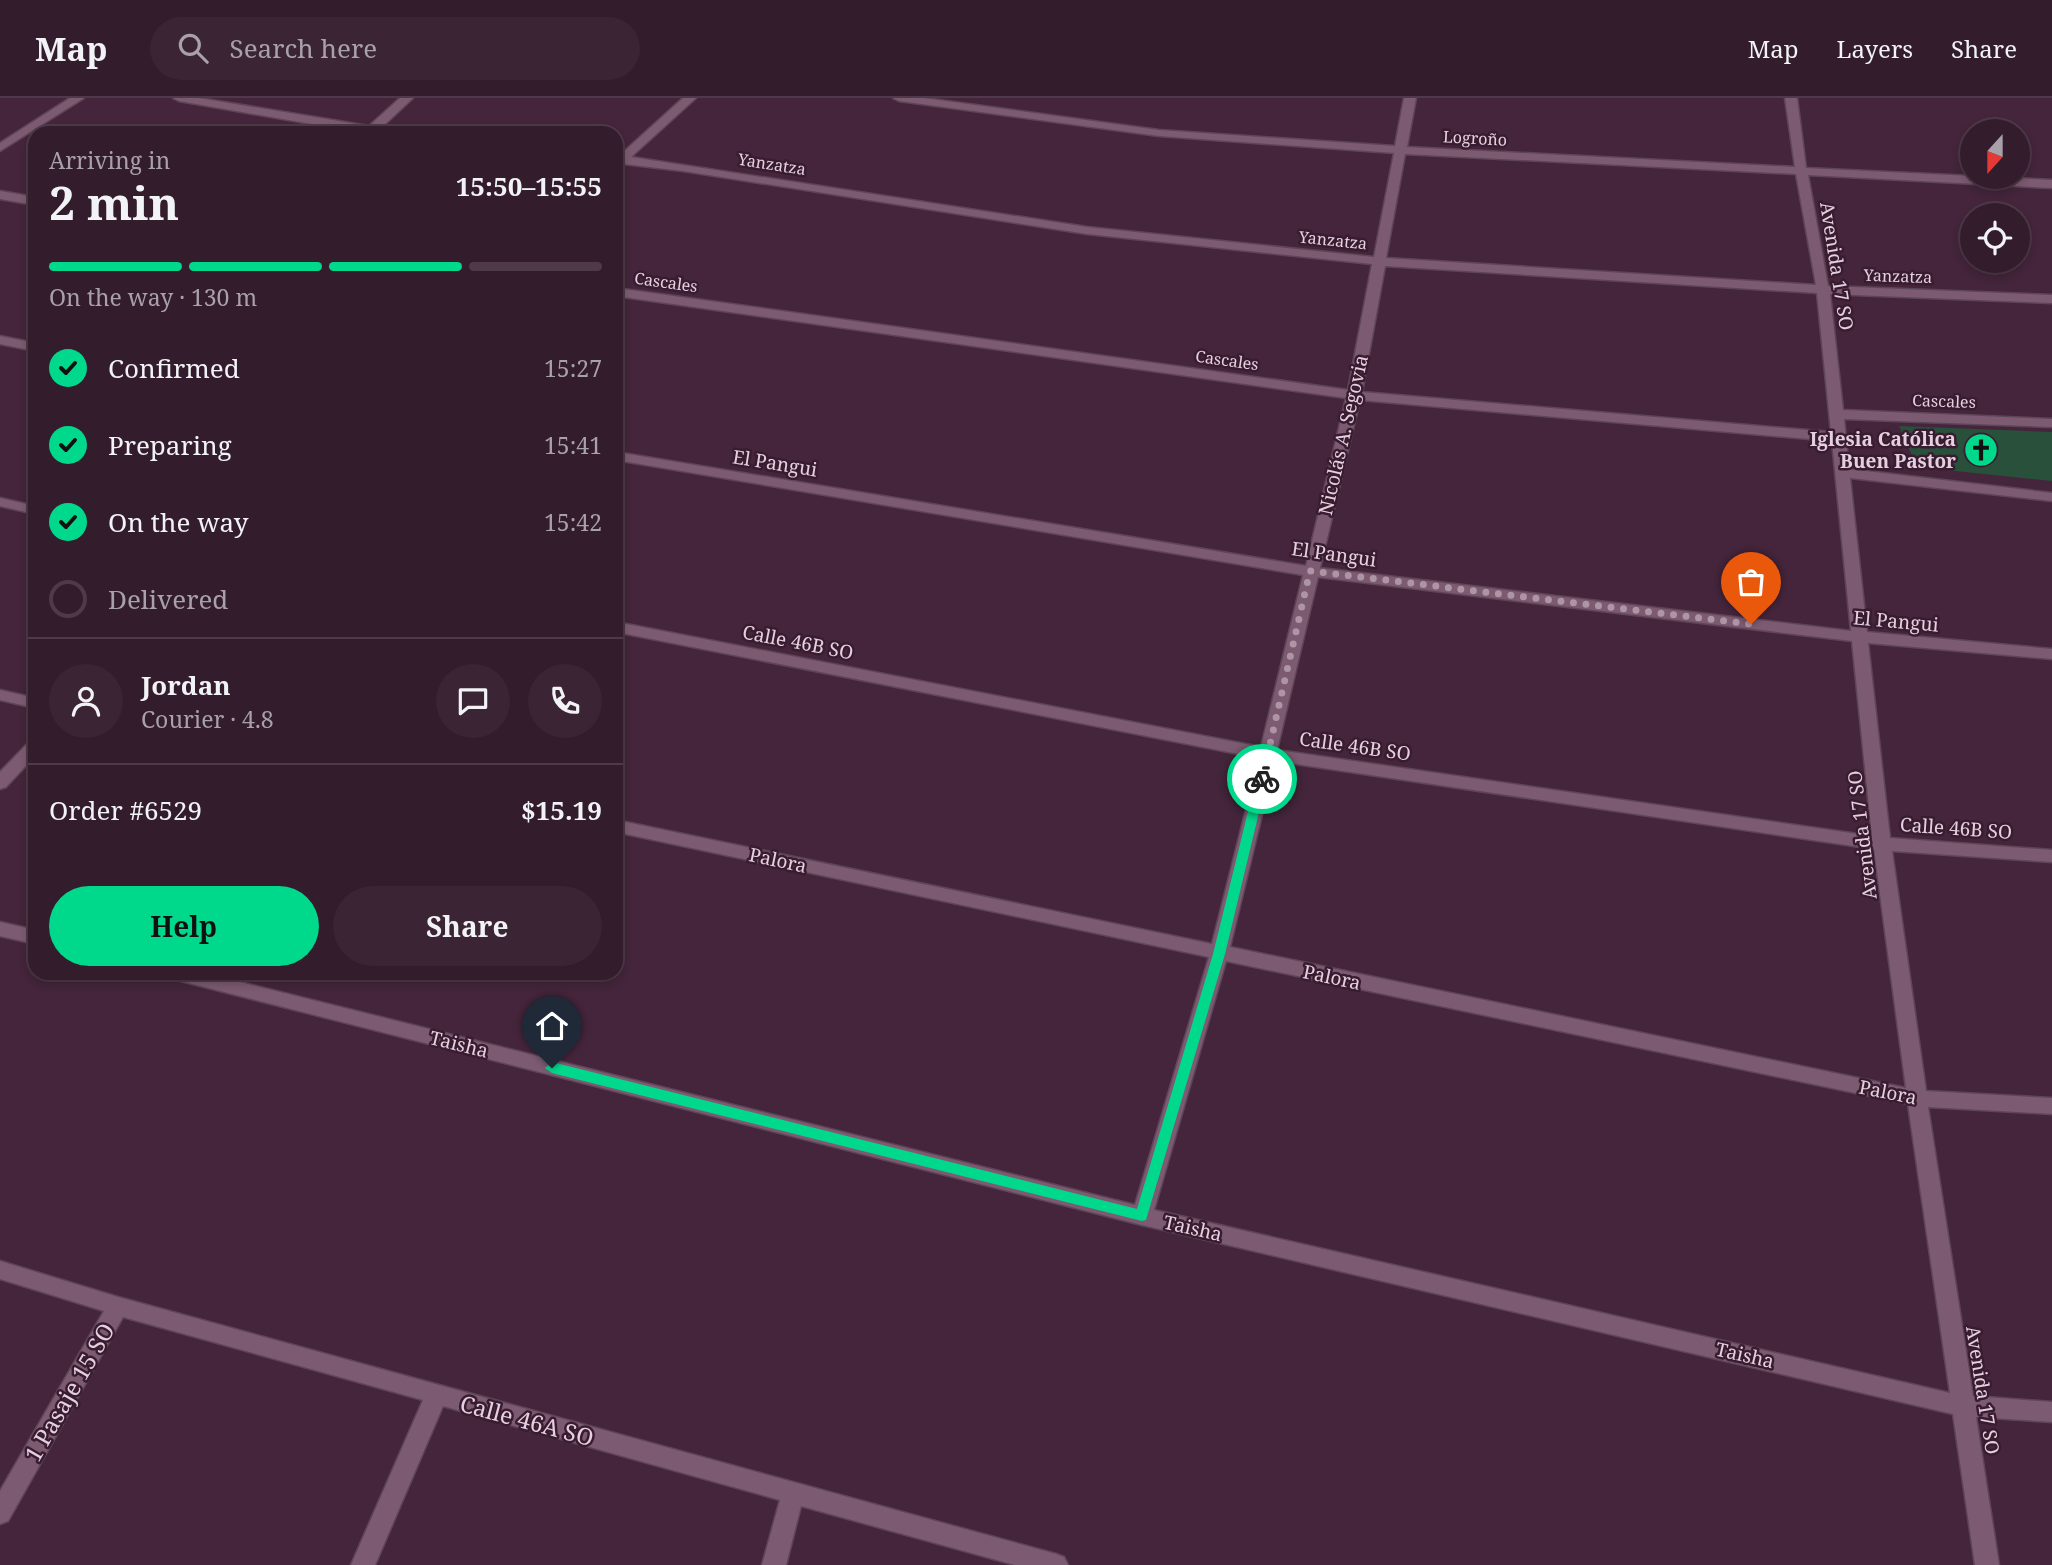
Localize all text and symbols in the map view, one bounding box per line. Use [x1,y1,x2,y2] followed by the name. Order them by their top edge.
[150,17,640,80] search box
[35,26,108,71] text: Map
[174,29,212,67] icon: search
[230,30,377,66] text: Search here
[1748,32,1799,65] text: Map
[1837,32,1913,65] text: Layers
[1951,32,2017,65] text: Share
[1960,119,2030,189] north arrow
[1960,119,2030,273] map controls
[1442,125,1508,151] street label: Logroño
[49,144,170,176] text: Arriving in
[736,148,807,180] street label: Yanzatza
[456,168,602,204] text: 15:50–15:55
[49,171,179,233] text: 2 min
[1814,200,1860,332] street label: Avenida 17 SO
[1960,203,2030,273] button: locate
[1297,225,1368,255] street label: Yanzatza
[1862,264,1933,288] street label: Yanzatza
[633,267,699,297] street label: Cascales
[49,281,257,313] text: On the way · 130 m
[1194,345,1260,375] street label: Cascales
[49,349,87,387] icon: check
[108,350,240,386] text: Confirmed
[544,352,602,384] text: 15:27
[1312,352,1374,518] street label: Nicolás A. Segovia
[1912,389,1976,413] street label: Cascales
[49,426,87,464] icon: check
[1810,426,1956,474] place label: Iglesia Católica Buen Pastor
[108,427,232,463] text: Preparing
[544,429,602,461] text: 15:41
[1962,431,2000,469] church icon: Iglesia Católica Buen Pastor
[731,443,819,483] street label: El Pangui
[49,503,87,541] icon: check
[108,504,248,540] text: On the way
[544,506,602,538] text: 15:42
[1290,535,1378,573] street label: El Pangui
[1721,552,1781,624] pin
[1732,563,1770,601] icon: bag
[108,581,228,617] text: Delivered
[1852,604,1940,638] street label: El Pangui
[740,619,856,665] street label: Calle 46B SO
[49,664,123,738] button: person
[436,664,510,738] button: chat
[528,664,602,738] button: phone
[141,667,231,703] text: Jordan
[141,703,274,735] text: Courier · 4.8
[1298,725,1412,767] street label: Calle 46B SO
[1227,744,1297,814] courier
[1243,760,1281,798] icon: bike
[1841,769,1883,901] street label: Avenida 17 SO
[49,792,202,828] text: Order #6529
[521,792,602,828] text: $15.19
[1899,811,2013,845] street label: Calle 46B SO
[747,841,809,879] street label: Palora
[49,886,319,966] button: Help
[333,886,602,966] button: Share
[1301,958,1363,996] street label: Palora
[522,996,582,1068] pin
[533,1007,571,1045] icon: home
[427,1024,491,1064] street label: Taisha
[1857,1074,1919,1110] street label: Palora
[1161,1209,1225,1247] street label: Taisha
[16,1317,122,1467] street label: 1 Pasaje 15 SO
[1960,1324,2006,1456] street label: Avenida 17 SO
[1713,1336,1777,1374] street label: Taisha
[457,1387,597,1453] street label: Calle 46A SO

